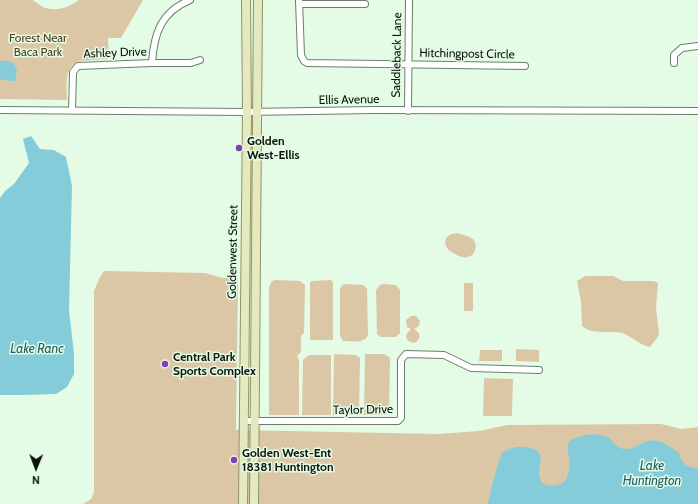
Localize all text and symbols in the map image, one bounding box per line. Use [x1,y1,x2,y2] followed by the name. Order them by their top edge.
[389,12,405,98] street label: Saddleback Lane
[9,31,67,59] park label: Forest Near Baca Park
[83,45,147,61] street label: Ashley Drive
[419,46,515,62] street label: Hitchingpost Circle
[319,92,379,108] street label: Ellis Avenue
[247,134,300,162] place label: Golden West-Ellis
[234,143,244,153] marker: Golden West-Ellis
[225,205,241,299] street label: Goldenwest Street
[10,341,64,357] water label: Lake Ranc
[173,350,256,378] place label: Central Park Sports Complex
[160,359,170,369] marker: Central Park Sports Complex
[333,402,393,418] street label: Taylor Drive
[242,446,334,474] place label: Golden West-Ent 18381 Huntington
[16,448,56,488] north arrow
[229,455,239,465] marker: Golden West-Ent 18381 Huntington
[623,458,681,489] water label: Lake Huntington
[32,473,40,487] text: N

